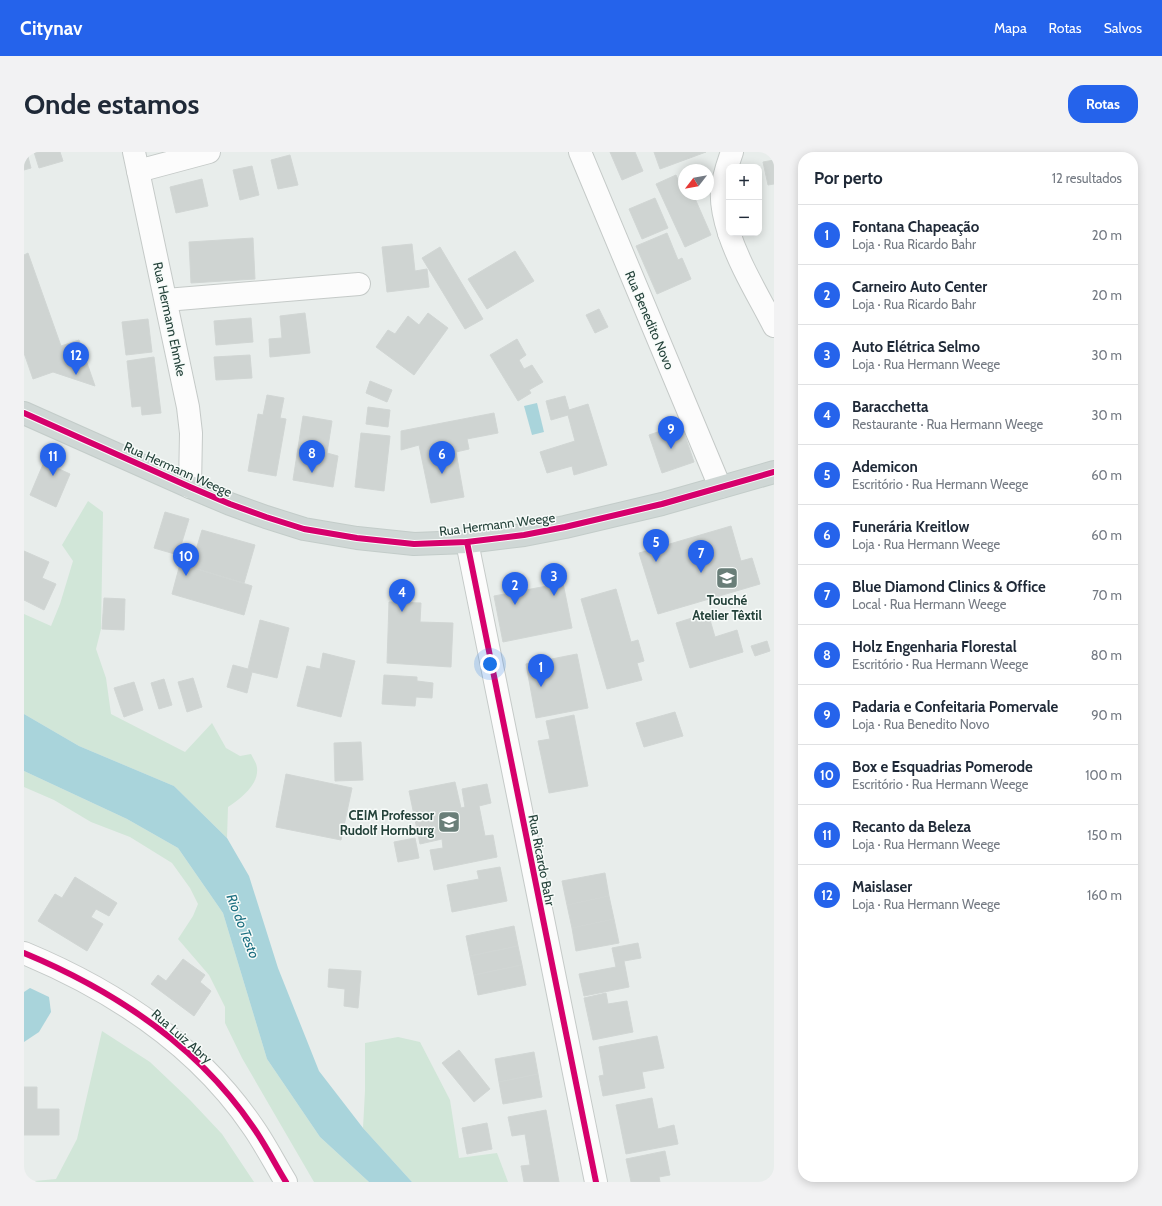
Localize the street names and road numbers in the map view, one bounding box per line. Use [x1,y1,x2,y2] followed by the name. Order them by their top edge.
[150,260,190,378] street label: Rua Hermann Ehmke
[622,268,678,372] street label: Rua Benedito Novo
[121,438,235,500] street label: Rua Hermann Weege
[438,509,556,539] street label: Rua Hermann Weege
[525,813,559,908] street label: Rua Ricardo Bahr
[149,1005,216,1067] street label: Rua Luiz Abry

